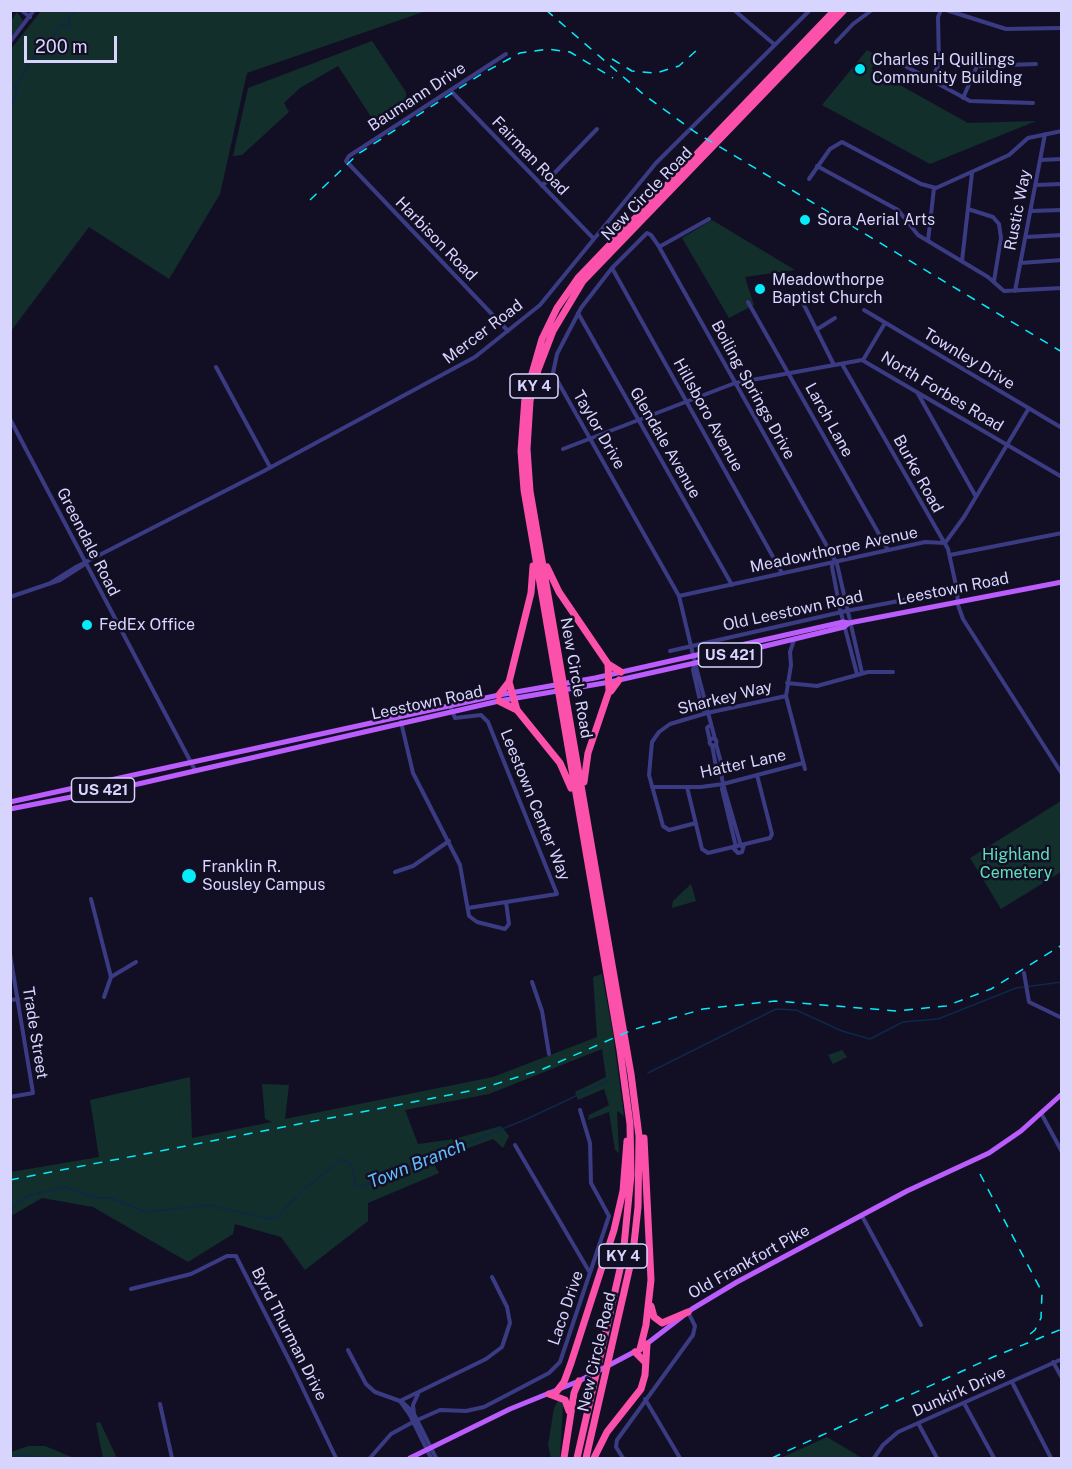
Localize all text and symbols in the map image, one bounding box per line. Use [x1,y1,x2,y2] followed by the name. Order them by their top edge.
[27,24,120,62] scale bar
[35,36,88,57] text: 200 m
[872,50,1023,88] place label: Charles H Quillings Community Building
[365,58,469,136] street label: Baumann Drive
[853,62,867,76] marker: Charles H Quillings Community Building
[488,113,572,199] street label: Fairman Road
[598,143,696,245] street label: New Circle Road
[1001,168,1035,252] street label: Rustic Way
[391,193,481,285] street label: Harbison Road
[817,210,935,230] place label: Sora Aerial Arts
[798,213,812,227] marker: Sora Aerial Arts
[772,270,884,308] place label: Meadowthorpe Baptist Church
[753,282,767,296] marker: Meadowthorpe Baptist Church
[439,296,527,368] street label: Mercer Road
[707,317,799,463] street label: Boiling Springs Drive
[920,324,1018,394] street label: Townley Drive
[877,348,1007,436] street label: North Forbes Road
[669,355,747,475] street label: Hillsboro Avenue
[510,374,558,398] road number: KY 4
[801,380,857,460] street label: Larch Lane
[625,384,705,502] street label: Glendale Avenue
[569,387,629,473] street label: Taylor Drive
[889,432,947,516] street label: Burke Road
[52,485,124,599] street label: Greendale Road
[748,523,920,577] street label: Meadowthorpe Avenue
[896,569,1010,609] street label: Leestown Road
[721,587,865,635] street label: Old Leestown Road
[99,615,195,635] place label: FedEx Office
[556,616,596,740] street label: New Circle Road
[80,618,94,632] marker: FedEx Office
[698,643,762,667] road number: US 421
[676,677,774,719] street label: Sharkey Way
[370,682,484,724] street label: Leestown Road
[496,727,574,883] street label: Leestown Center Way
[698,746,788,782] street label: Hatter Lane
[72,778,134,802] road number: US 421
[980,845,1052,883] park label: Highland Cemetery
[202,857,325,895] place label: Franklin R. Sousley Campus
[180,867,198,885] marker: Franklin R. Sousley Campus
[18,986,52,1080] street label: Trade Street
[365,1135,469,1193] water label: Town Branch
[685,1221,813,1303] street label: Old Frankfort Pike
[599,1244,647,1268] road number: KY 4
[247,1264,331,1404] street label: Byrd Thurman Drive
[544,1268,588,1348] street label: Laco Drive
[574,1290,620,1414] street label: New Circle Road
[909,1363,1009,1421] street label: Dunkirk Drive

